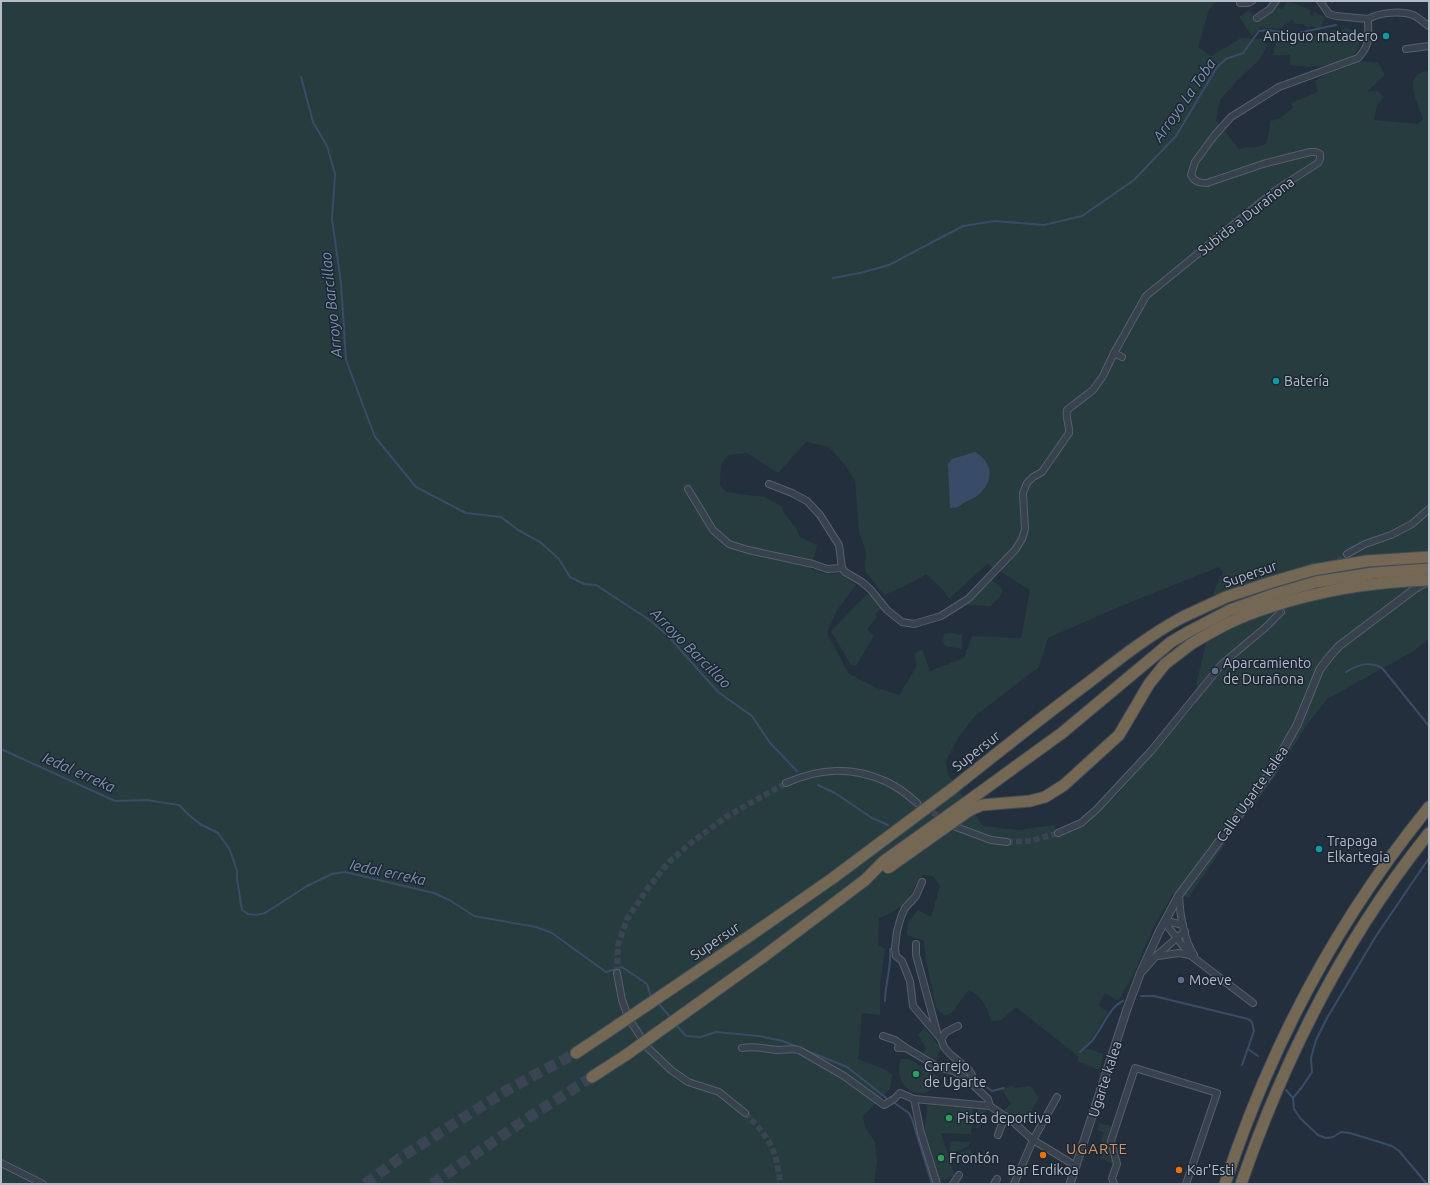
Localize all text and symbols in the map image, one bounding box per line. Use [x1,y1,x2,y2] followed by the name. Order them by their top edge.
[1263,28,1378,44] place label: Antiguo matadero
[1381,31,1391,41] marker: Antiguo matadero
[1148,55,1219,146] water label: Arroyo La Toba
[1195,173,1297,259] street label: Subida a Durañona
[317,251,345,360] water label: Arroyo Barcillao
[1284,373,1329,389] place label: Batería
[1271,376,1281,386] marker: Batería
[1221,557,1280,591] street label: Supersur
[647,604,735,692] water label: Arroyo Barcillao
[1223,655,1311,687] place label: Aparcamiento de Durañona
[1210,666,1220,676] marker: Aparcamiento de Durañona
[949,727,1004,775] street label: Supersur
[1213,743,1291,845] street label: Calle Ugarte kalea
[40,748,118,796] water label: Iedal erreka
[1327,833,1390,865] place label: Trapaga Elkartegia
[1314,844,1324,854] marker: Trapaga Elkartegia
[348,856,428,888] water label: Iedal erreka
[687,918,743,963] street label: Supersur
[1189,972,1232,988] place label: Moeve
[1176,975,1186,985] marker: Moeve
[1085,1039,1125,1119] street label: Ugarte kalea
[924,1058,986,1090] place label: Carrejo de Ugarte
[911,1069,921,1079] marker: Carrejo de Ugarte
[957,1110,1051,1126] place label: Pista deportiva
[944,1113,954,1123] marker: Pista deportiva
[1066,1140,1128,1157] district label: UGARTE
[949,1150,999,1166] place label: Frontón
[1038,1150,1048,1160] marker: Bar Erdikoa
[936,1153,946,1163] marker: Frontón
[1007,1162,1079,1178] place label: Bar Erdikoa
[1187,1162,1234,1178] place label: Kar'Esti
[1174,1165,1184,1175] marker: Kar'Esti

